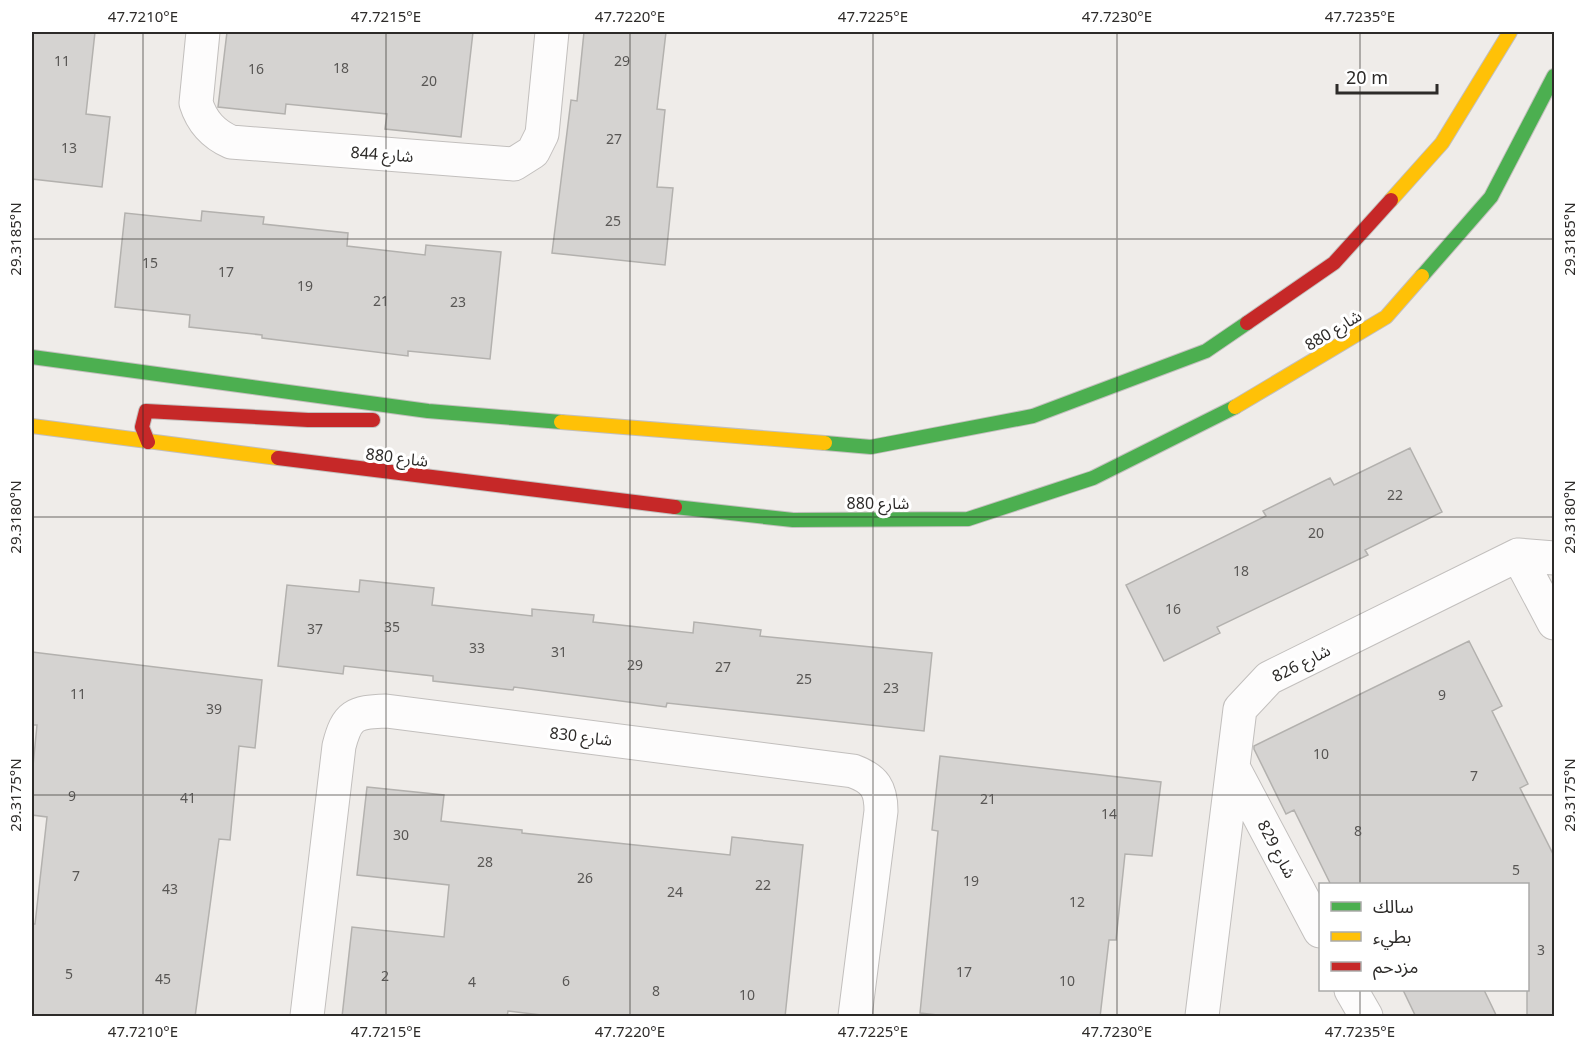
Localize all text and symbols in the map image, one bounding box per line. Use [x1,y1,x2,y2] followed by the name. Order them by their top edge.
[108,1,178,33] text: 47.7210°E
[351,1,421,33] text: 47.7215°E
[595,1,665,33] text: 47.7220°E
[838,1,908,33] text: 47.7225°E
[1082,1,1152,33] text: 47.7230°E
[1325,1,1395,33] text: 47.7235°E
[54,47,70,76] house number: 11
[614,47,630,76] house number: 29
[333,54,349,83] house number: 18
[248,55,264,84] house number: 16
[1337,57,1438,95] scale bar
[1346,59,1388,97] text: 20 m
[421,67,437,96] house number: 20
[606,125,622,154] house number: 27
[61,134,77,163] house number: 13
[349,136,414,174] street label: شارع 844
[0,202,32,276] text: 29.3185°N
[1554,202,1586,276] text: 29.3185°N
[605,207,621,236] house number: 25
[142,249,158,278] house number: 15
[218,258,234,287] house number: 17
[297,272,313,301] house number: 19
[373,287,389,316] house number: 21
[450,288,466,317] house number: 23
[1298,300,1369,362] street label: شارع 880
[364,437,430,479] street label: شارع 880
[0,480,32,554] text: 29.3180°N
[1554,480,1586,554] text: 29.3180°N
[1387,481,1403,510] house number: 22
[847,487,909,521] street label: شارع 880
[1308,519,1324,548] house number: 20
[1233,557,1249,586] house number: 18
[1165,595,1181,624] house number: 16
[384,613,400,642] house number: 35
[307,615,323,644] house number: 37
[469,634,485,663] house number: 33
[1266,634,1337,693] street label: شارع 826
[551,638,567,667] house number: 31
[627,651,643,680] house number: 29
[715,653,731,682] house number: 27
[796,665,812,694] house number: 25
[883,674,899,703] house number: 23
[70,680,86,709] house number: 11
[1438,681,1446,710] house number: 9
[206,695,222,724] house number: 39
[548,716,614,758] street label: شارع 830
[1313,740,1329,769] house number: 10
[0,758,32,832] text: 29.3175°N
[1554,758,1586,832] text: 29.3175°N
[1470,762,1478,791] house number: 7
[68,782,76,811] house number: 9
[180,784,196,813] house number: 41
[980,785,996,814] house number: 21
[1101,800,1117,829] house number: 14
[1246,814,1306,885] street label: شارع 829
[1354,817,1362,846] house number: 8
[393,821,409,850] house number: 30
[477,848,493,877] house number: 28
[1512,856,1520,885] house number: 5
[72,862,80,891] house number: 7
[577,864,593,893] house number: 26
[963,867,979,896] house number: 19
[755,871,771,900] house number: 22
[162,875,178,904] house number: 43
[667,878,683,907] house number: 24
[1319,883,1529,991] legend
[1069,888,1085,917] house number: 12
[1373,888,1414,926] text: سالك
[1373,918,1411,956] text: بطيء
[1537,936,1545,965] house number: 3
[1373,948,1418,986] text: مزدحم
[956,958,972,987] house number: 17
[65,960,73,989] house number: 5
[381,962,389,991] house number: 2
[155,965,171,994] house number: 45
[562,967,570,996] house number: 6
[1059,967,1075,996] house number: 10
[468,968,476,997] house number: 4
[652,977,660,1006] house number: 8
[739,981,755,1010] house number: 10
[108,1016,178,1048] text: 47.7210°E
[351,1016,421,1048] text: 47.7215°E
[595,1016,665,1048] text: 47.7220°E
[838,1016,908,1048] text: 47.7225°E
[1082,1016,1152,1048] text: 47.7230°E
[1325,1016,1395,1048] text: 47.7235°E

